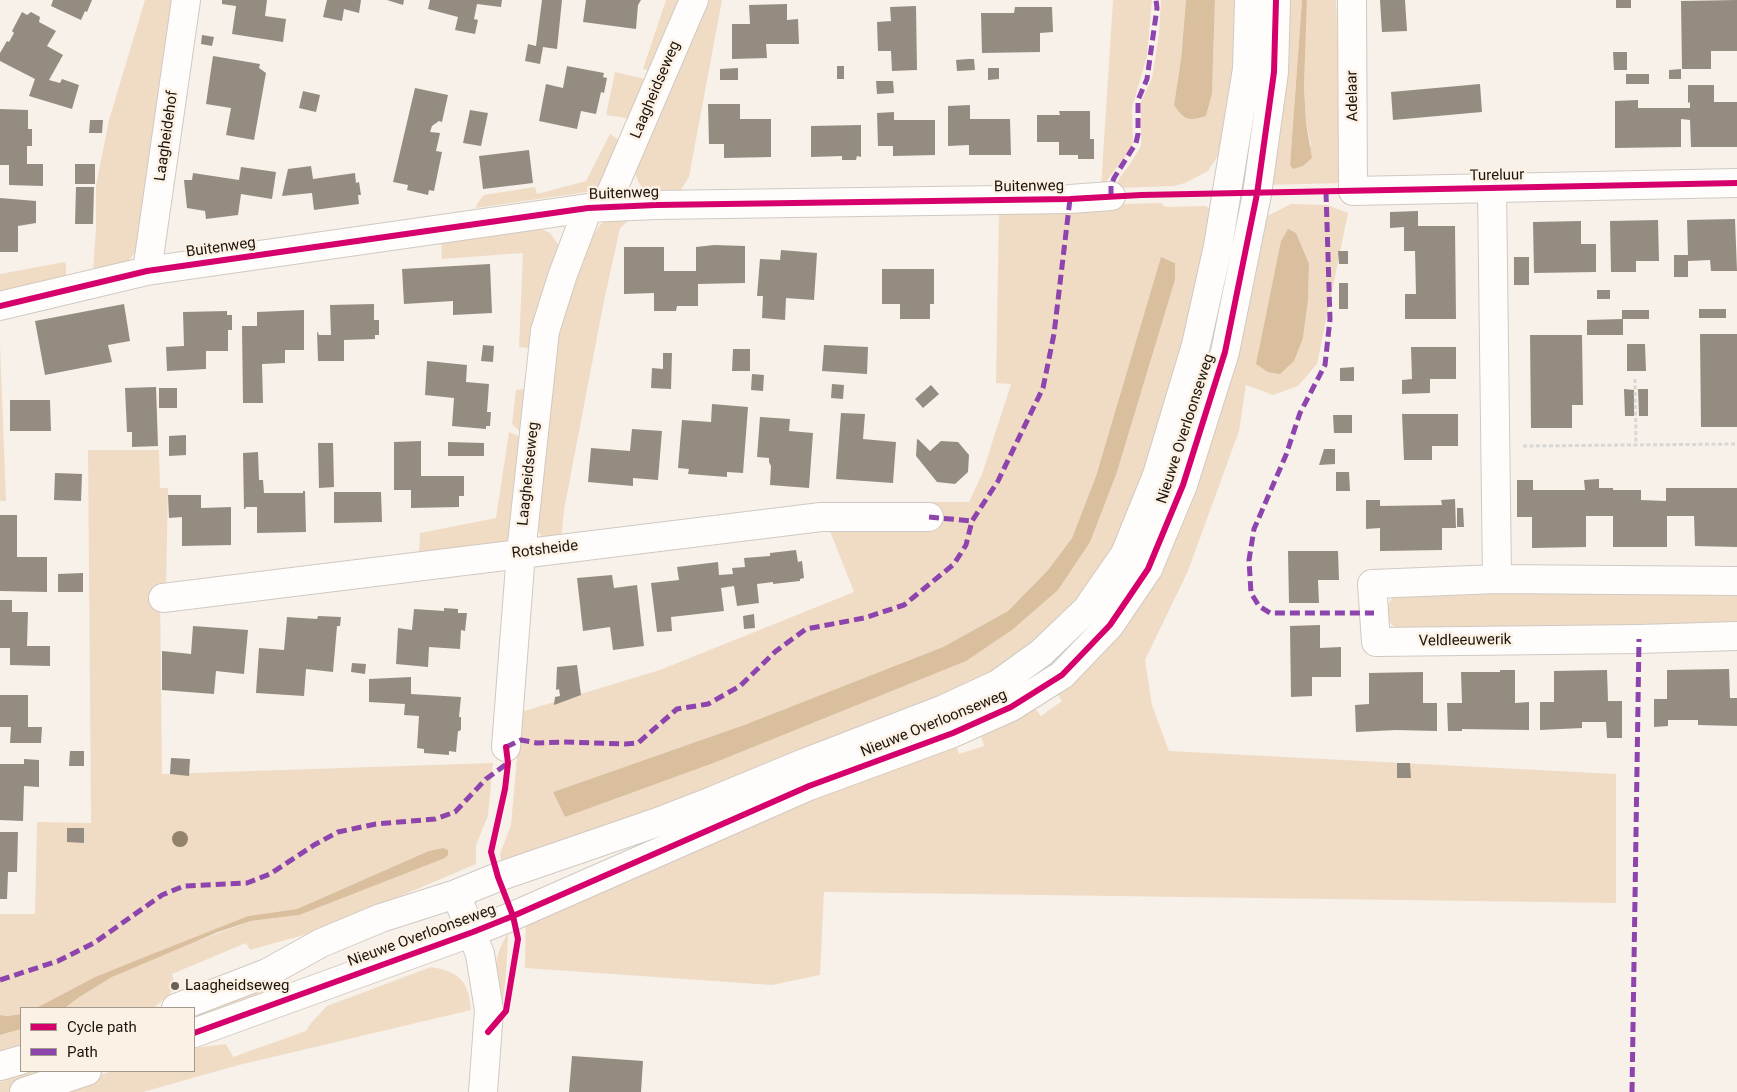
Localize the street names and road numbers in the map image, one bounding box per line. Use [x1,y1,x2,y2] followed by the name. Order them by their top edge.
[627,38,685,142] street label: Laagheidseweg
[1344,70,1362,122] street label: Adelaar
[152,90,182,182] street label: Laagheidehof
[1470,167,1524,185] street label: Tureluur
[994,177,1064,197] street label: Buitenweg
[589,184,659,204] street label: Buitenweg
[185,234,257,262] street label: Buitenweg
[1153,352,1219,506] street label: Nieuwe Overloonseweg
[515,421,543,527] street label: Laagheidseweg
[511,537,579,563] street label: Rotsheide
[1419,631,1511,651] street label: Veldleeuwerik
[858,686,1010,762] street label: Nieuwe Overloonseweg
[345,901,499,971] street label: Nieuwe Overloonseweg

